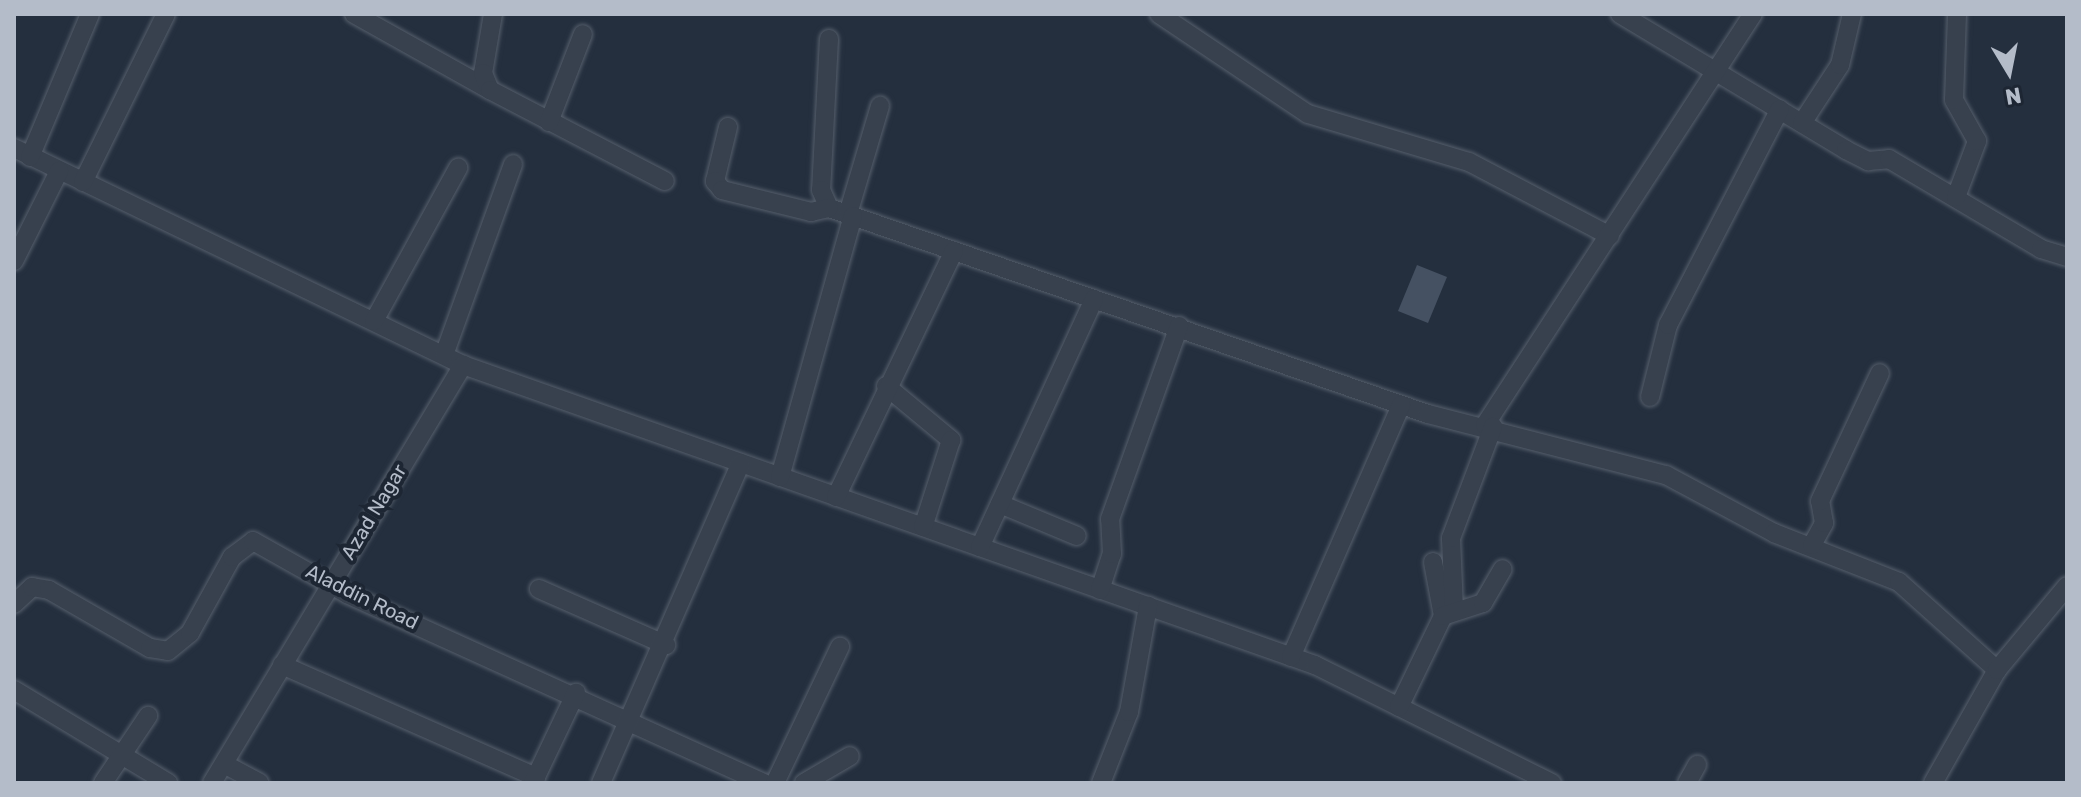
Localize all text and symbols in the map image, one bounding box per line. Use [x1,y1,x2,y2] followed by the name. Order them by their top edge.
[1969,32,2049,112] north arrow
[2003,81,2023,111] text: N
[336,460,412,564] street label: Azad Nagar
[302,559,422,635] street label: Aladdin Road

